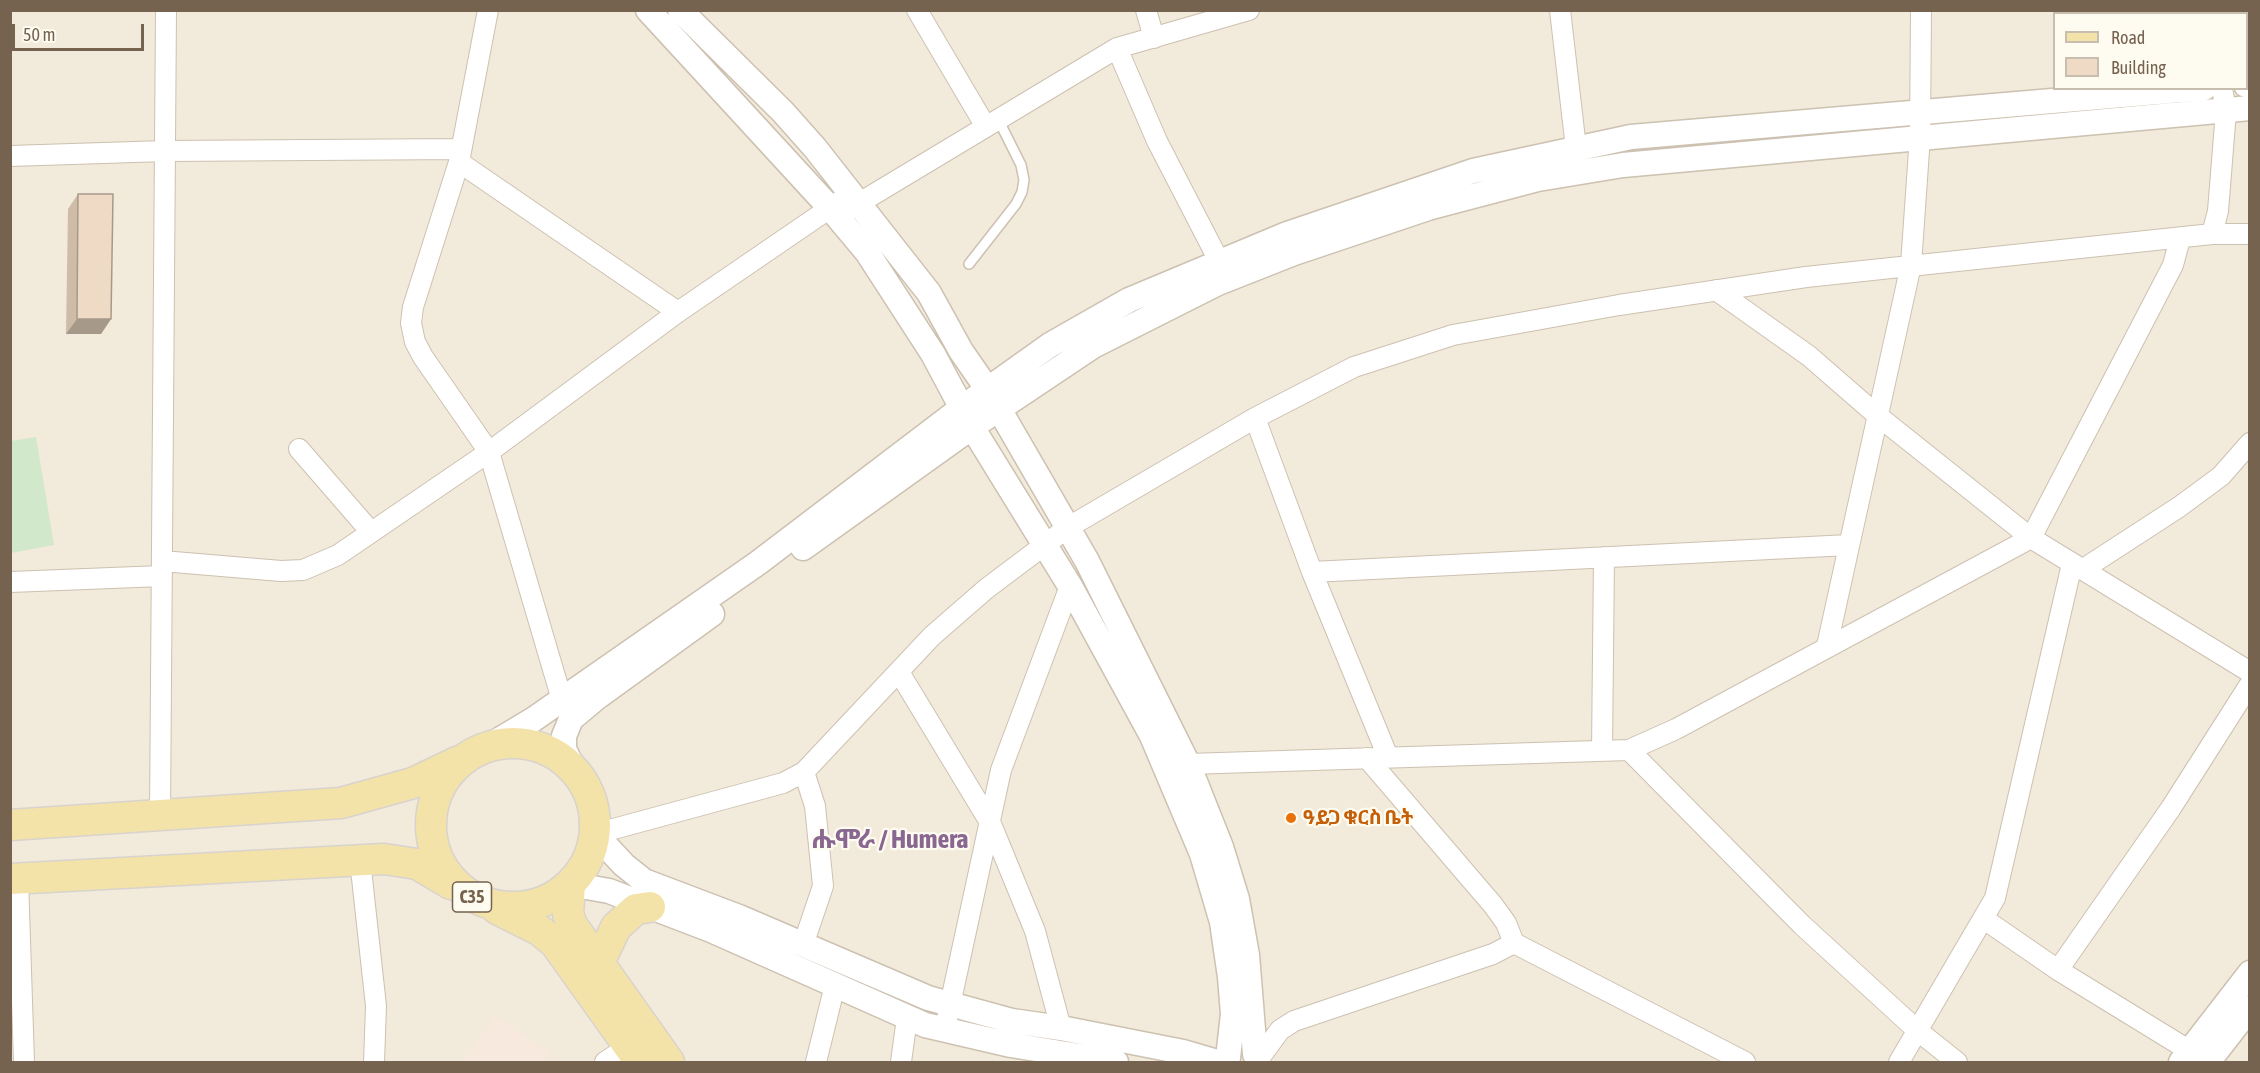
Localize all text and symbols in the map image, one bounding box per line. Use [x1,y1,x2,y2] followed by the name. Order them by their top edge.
[15,12,147,50] scale bar
[2053,12,2248,90] legend
[23,24,55,45] text: 50 m
[2111,27,2145,48] text: Road
[2111,57,2166,78] text: Building
[1303,806,1413,830] place label: ዓይጋ ቁርስ ቤት
[1284,811,1298,825] marker: ዓይጋ ቁርስ ቤት
[812,824,968,856] district label: ሑሞራ / Humera
[452,882,492,912] road number: C35

